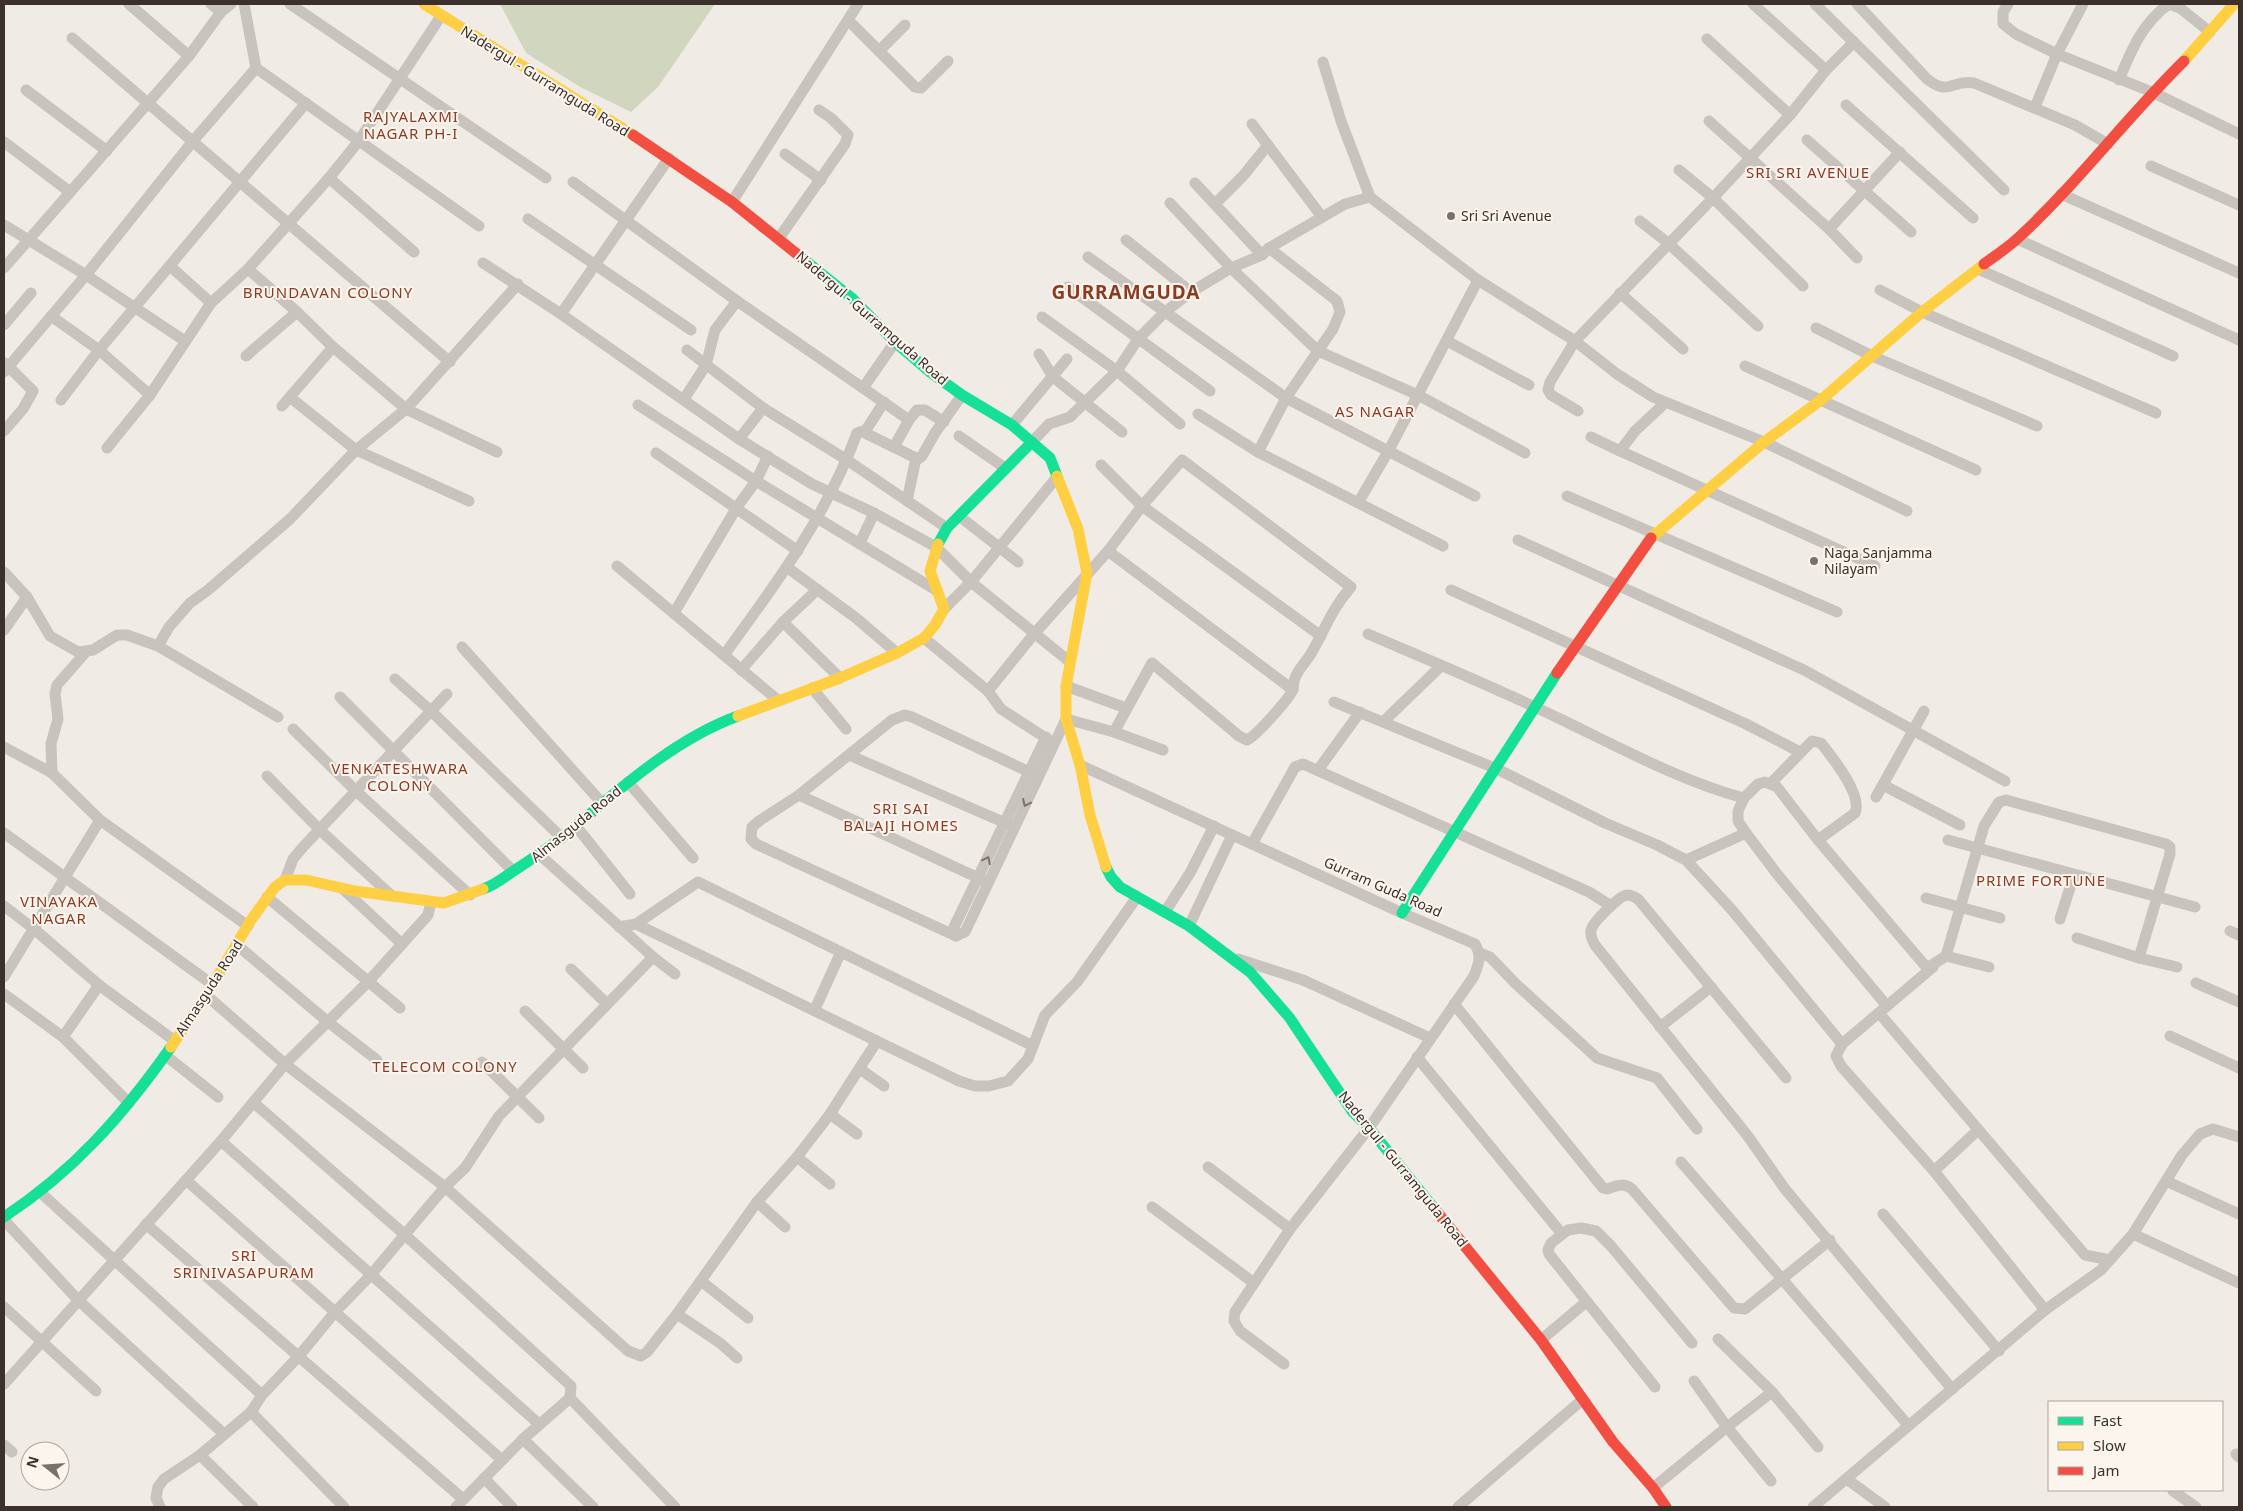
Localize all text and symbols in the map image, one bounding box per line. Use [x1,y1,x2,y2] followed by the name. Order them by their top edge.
[457,21,633,140] street label: Nadergul - Gurramguda Road
[363,106,459,143] district label: RAJYALAXMI NAGAR PH-I
[1746,162,1870,182] district label: SRI SRI AVENUE
[1461,206,1552,225] place label: Sri Sri Avenue
[1445,210,1457,222] marker: Sri Sri Avenue
[792,246,952,389] street label: Nadergul - Gurramguda Road
[1052,279,1200,305] district label: GURRAMGUDA
[243,282,413,302] district label: BRUNDAVAN COLONY
[1335,401,1415,421] district label: AS NAGAR
[1824,543,1932,578] place label: Naga Sanjamma Nilayam
[1808,555,1820,567] marker: Naga Sanjamma Nilayam
[331,758,469,795] district label: VENKATESHWARA COLONY
[526,781,625,866] street label: Almasguda Road
[843,798,959,835] district label: SRI SAI BALAJI HOMES
[1021,798,1032,807] one-way arrow
[1321,852,1445,921] street label: Gurram Guda Road
[980,856,991,865] one-way arrow
[1976,870,2106,890] district label: PRIME FORTUNE
[20,891,98,928] district label: VINAYAKA NAGAR
[170,936,247,1040] street label: Almasguda Road
[372,1056,518,1076] district label: TELECOM COLONY
[1335,1087,1472,1251] street label: Nadergul - Gurramguda Road
[173,1245,315,1282] district label: SRI SRINIVASAPURAM
[2048,1401,2223,1491] legend
[2093,1410,2122,1430] text: Fast
[2093,1435,2126,1455] text: Slow
[20,1441,70,1491] north arrow
[21,1454,43,1470] text: N
[2091,1460,2120,1480] text: Jam

